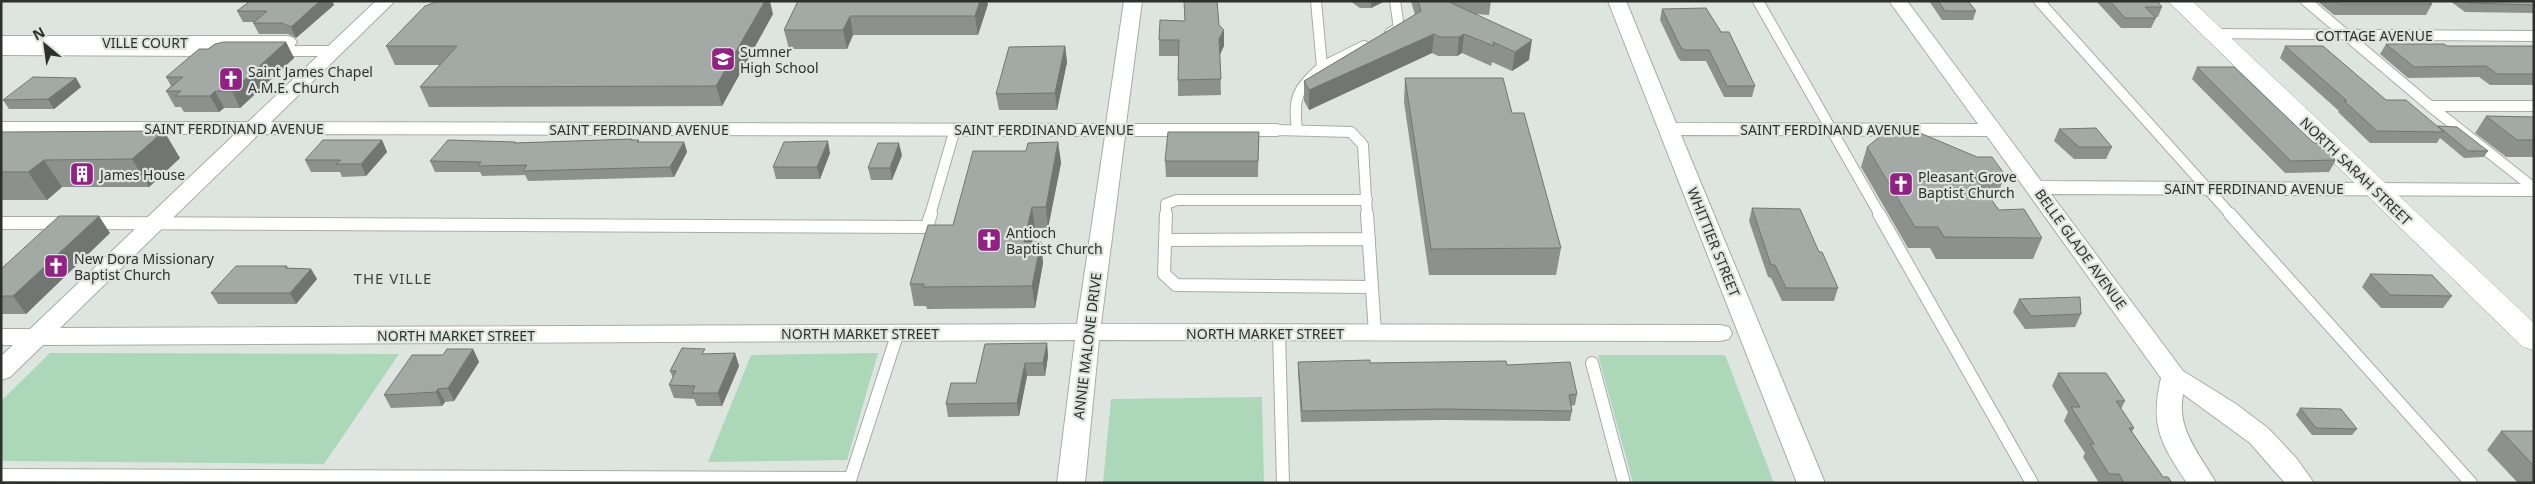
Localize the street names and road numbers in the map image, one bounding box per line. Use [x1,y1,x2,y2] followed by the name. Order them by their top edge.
[2315,26,2433,45] street label: COTTAGE AVENUE
[102,33,188,52] street label: VILLE COURT
[2296,113,2416,229] street label: NORTH SARAH STREET
[144,119,324,138] street label: SAINT FERDINAND AVENUE
[549,120,729,139] street label: SAINT FERDINAND AVENUE
[954,120,1134,139] street label: SAINT FERDINAND AVENUE
[1740,120,1920,139] street label: SAINT FERDINAND AVENUE
[2164,179,2344,198] street label: SAINT FERDINAND AVENUE
[1683,184,1745,300] street label: WHITTIER STREET
[2031,185,2131,313] street label: BELLE GLADE AVENUE
[1069,271,1105,421] street label: ANNIE MALONE DRIVE
[781,324,939,343] street label: NORTH MARKET STREET
[1186,324,1344,343] street label: NORTH MARKET STREET
[377,326,535,345] street label: NORTH MARKET STREET

